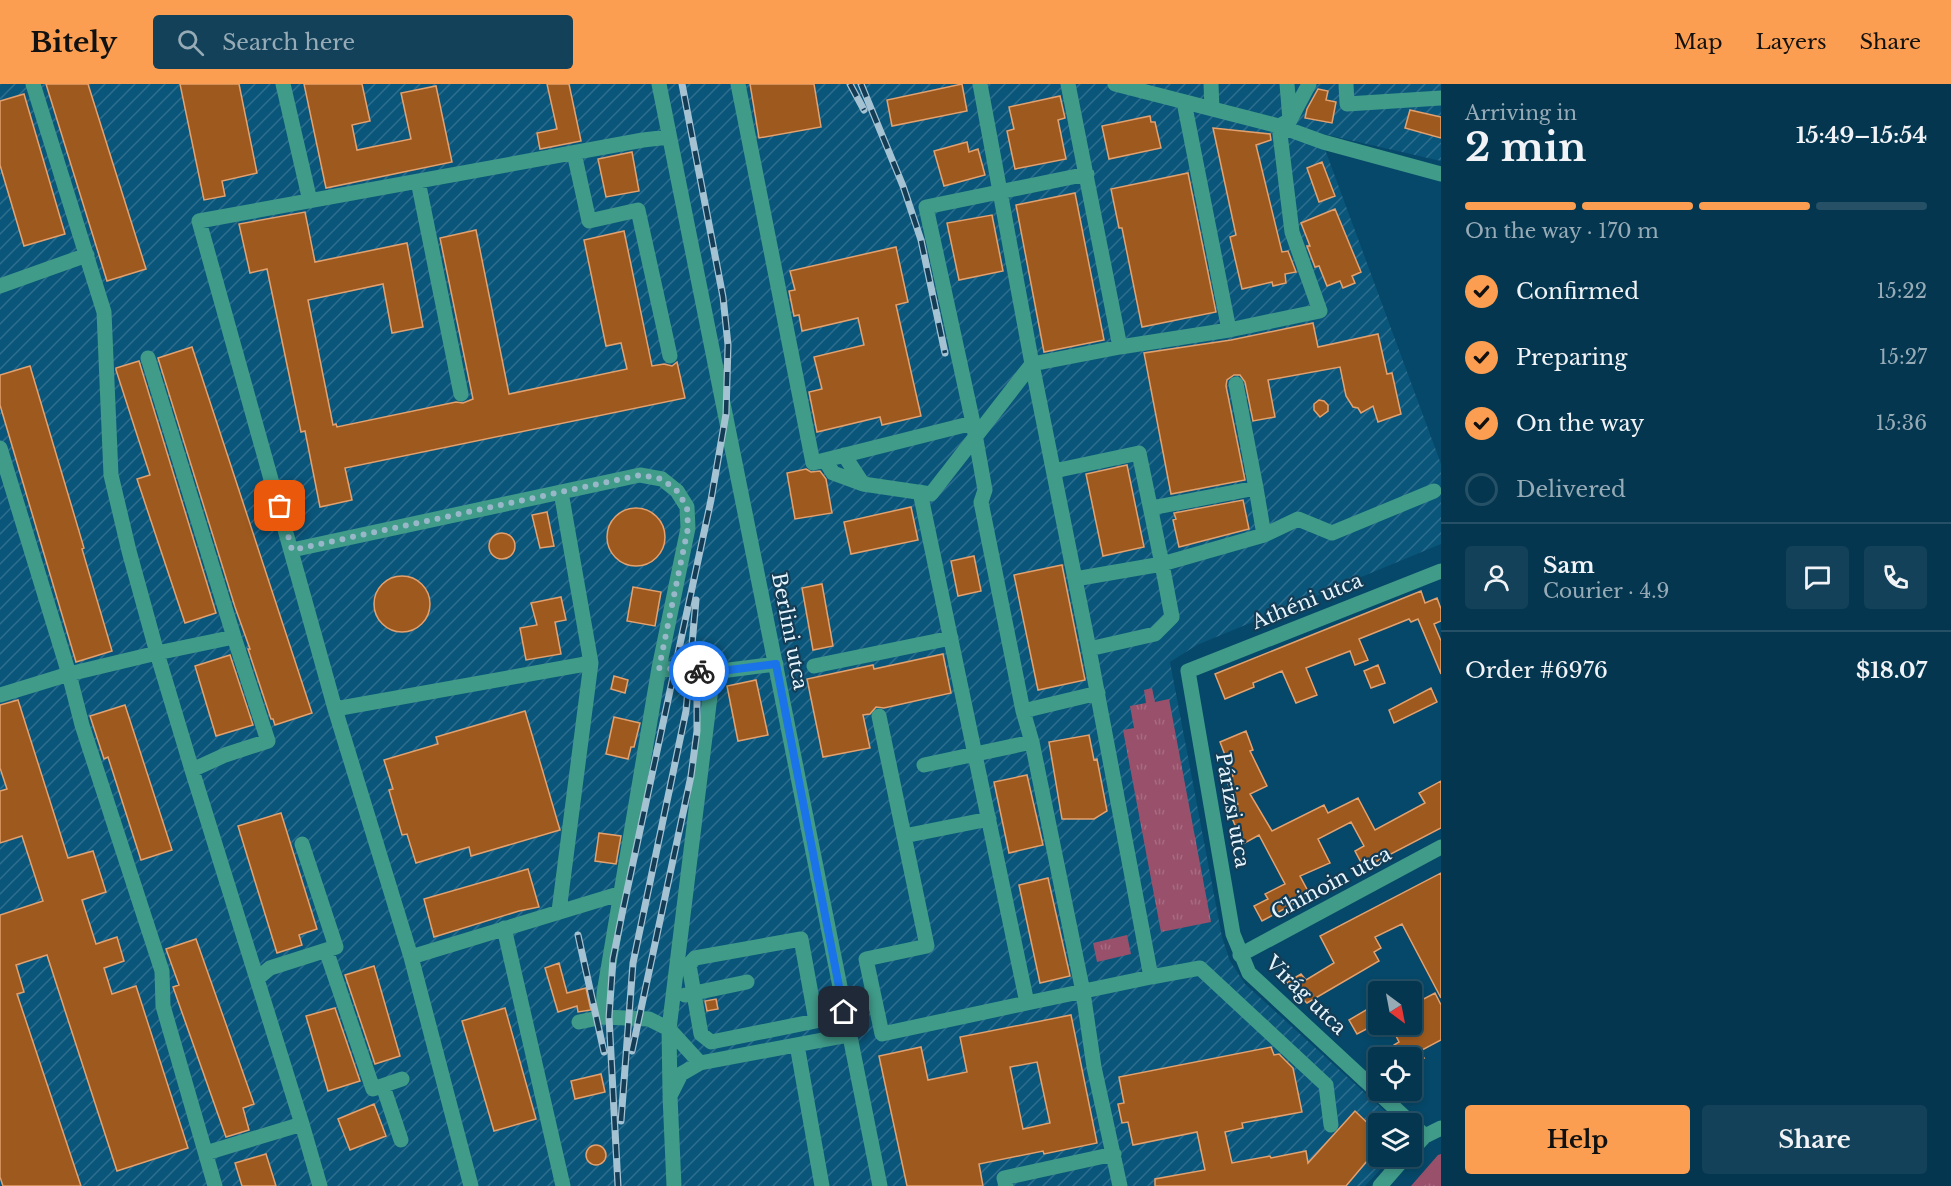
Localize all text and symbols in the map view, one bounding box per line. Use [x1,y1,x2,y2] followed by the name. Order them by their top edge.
[153,15,573,69] search box
[30,25,117,60] text: Bitely
[174,26,207,59] icon: search
[222,29,355,56] text: Search here
[1674,29,1723,55] text: Map
[1756,29,1827,55] text: Layers
[1860,29,1921,55] text: Share
[1465,101,1577,125] text: Arriving in
[1796,122,1927,149] text: 15:49–15:54
[1465,123,1586,172] text: 2 min
[1465,219,1659,243] text: On the way · 170 m
[1465,275,1498,308] icon: check
[1516,278,1639,305] text: Confirmed
[1876,279,1927,303] text: 15:22
[1465,341,1498,374] icon: check
[1516,344,1627,371] text: Preparing
[1879,345,1927,369] text: 15:27
[1465,407,1498,440] icon: check
[1516,410,1644,437] text: On the way
[1876,411,1927,435] text: 15:36
[1516,476,1626,503] text: Delivered
[254,480,305,531] pin
[263,489,296,522] icon: bag
[1465,546,1528,609] button: person
[1786,546,1849,609] button: chat
[1864,546,1927,609] button: phone
[1543,552,1595,579] text: Sam
[1247,568,1367,634] street label: Athéni utca
[767,570,813,692] street label: Berlini utca
[1543,579,1669,603] text: Courier · 4.9
[669,641,729,701] courier
[683,655,716,688] icon: bike
[1465,657,1608,684] text: Order #6976
[1856,657,1927,684] text: $18.07
[1211,751,1255,870] street label: Párizsi utca
[1267,841,1396,925] street label: Chinoin utca
[1260,950,1352,1040] street label: Virág utca
[1368,981,1422,1035] north arrow
[1368,981,1422,1167] map controls
[818,986,869,1037] pin
[827,995,860,1028] icon: home
[1368,1047,1422,1101] button: locate
[1465,1105,1690,1174] button: Help
[1702,1105,1927,1174] button: Share
[1368,1113,1422,1167] button: layers

